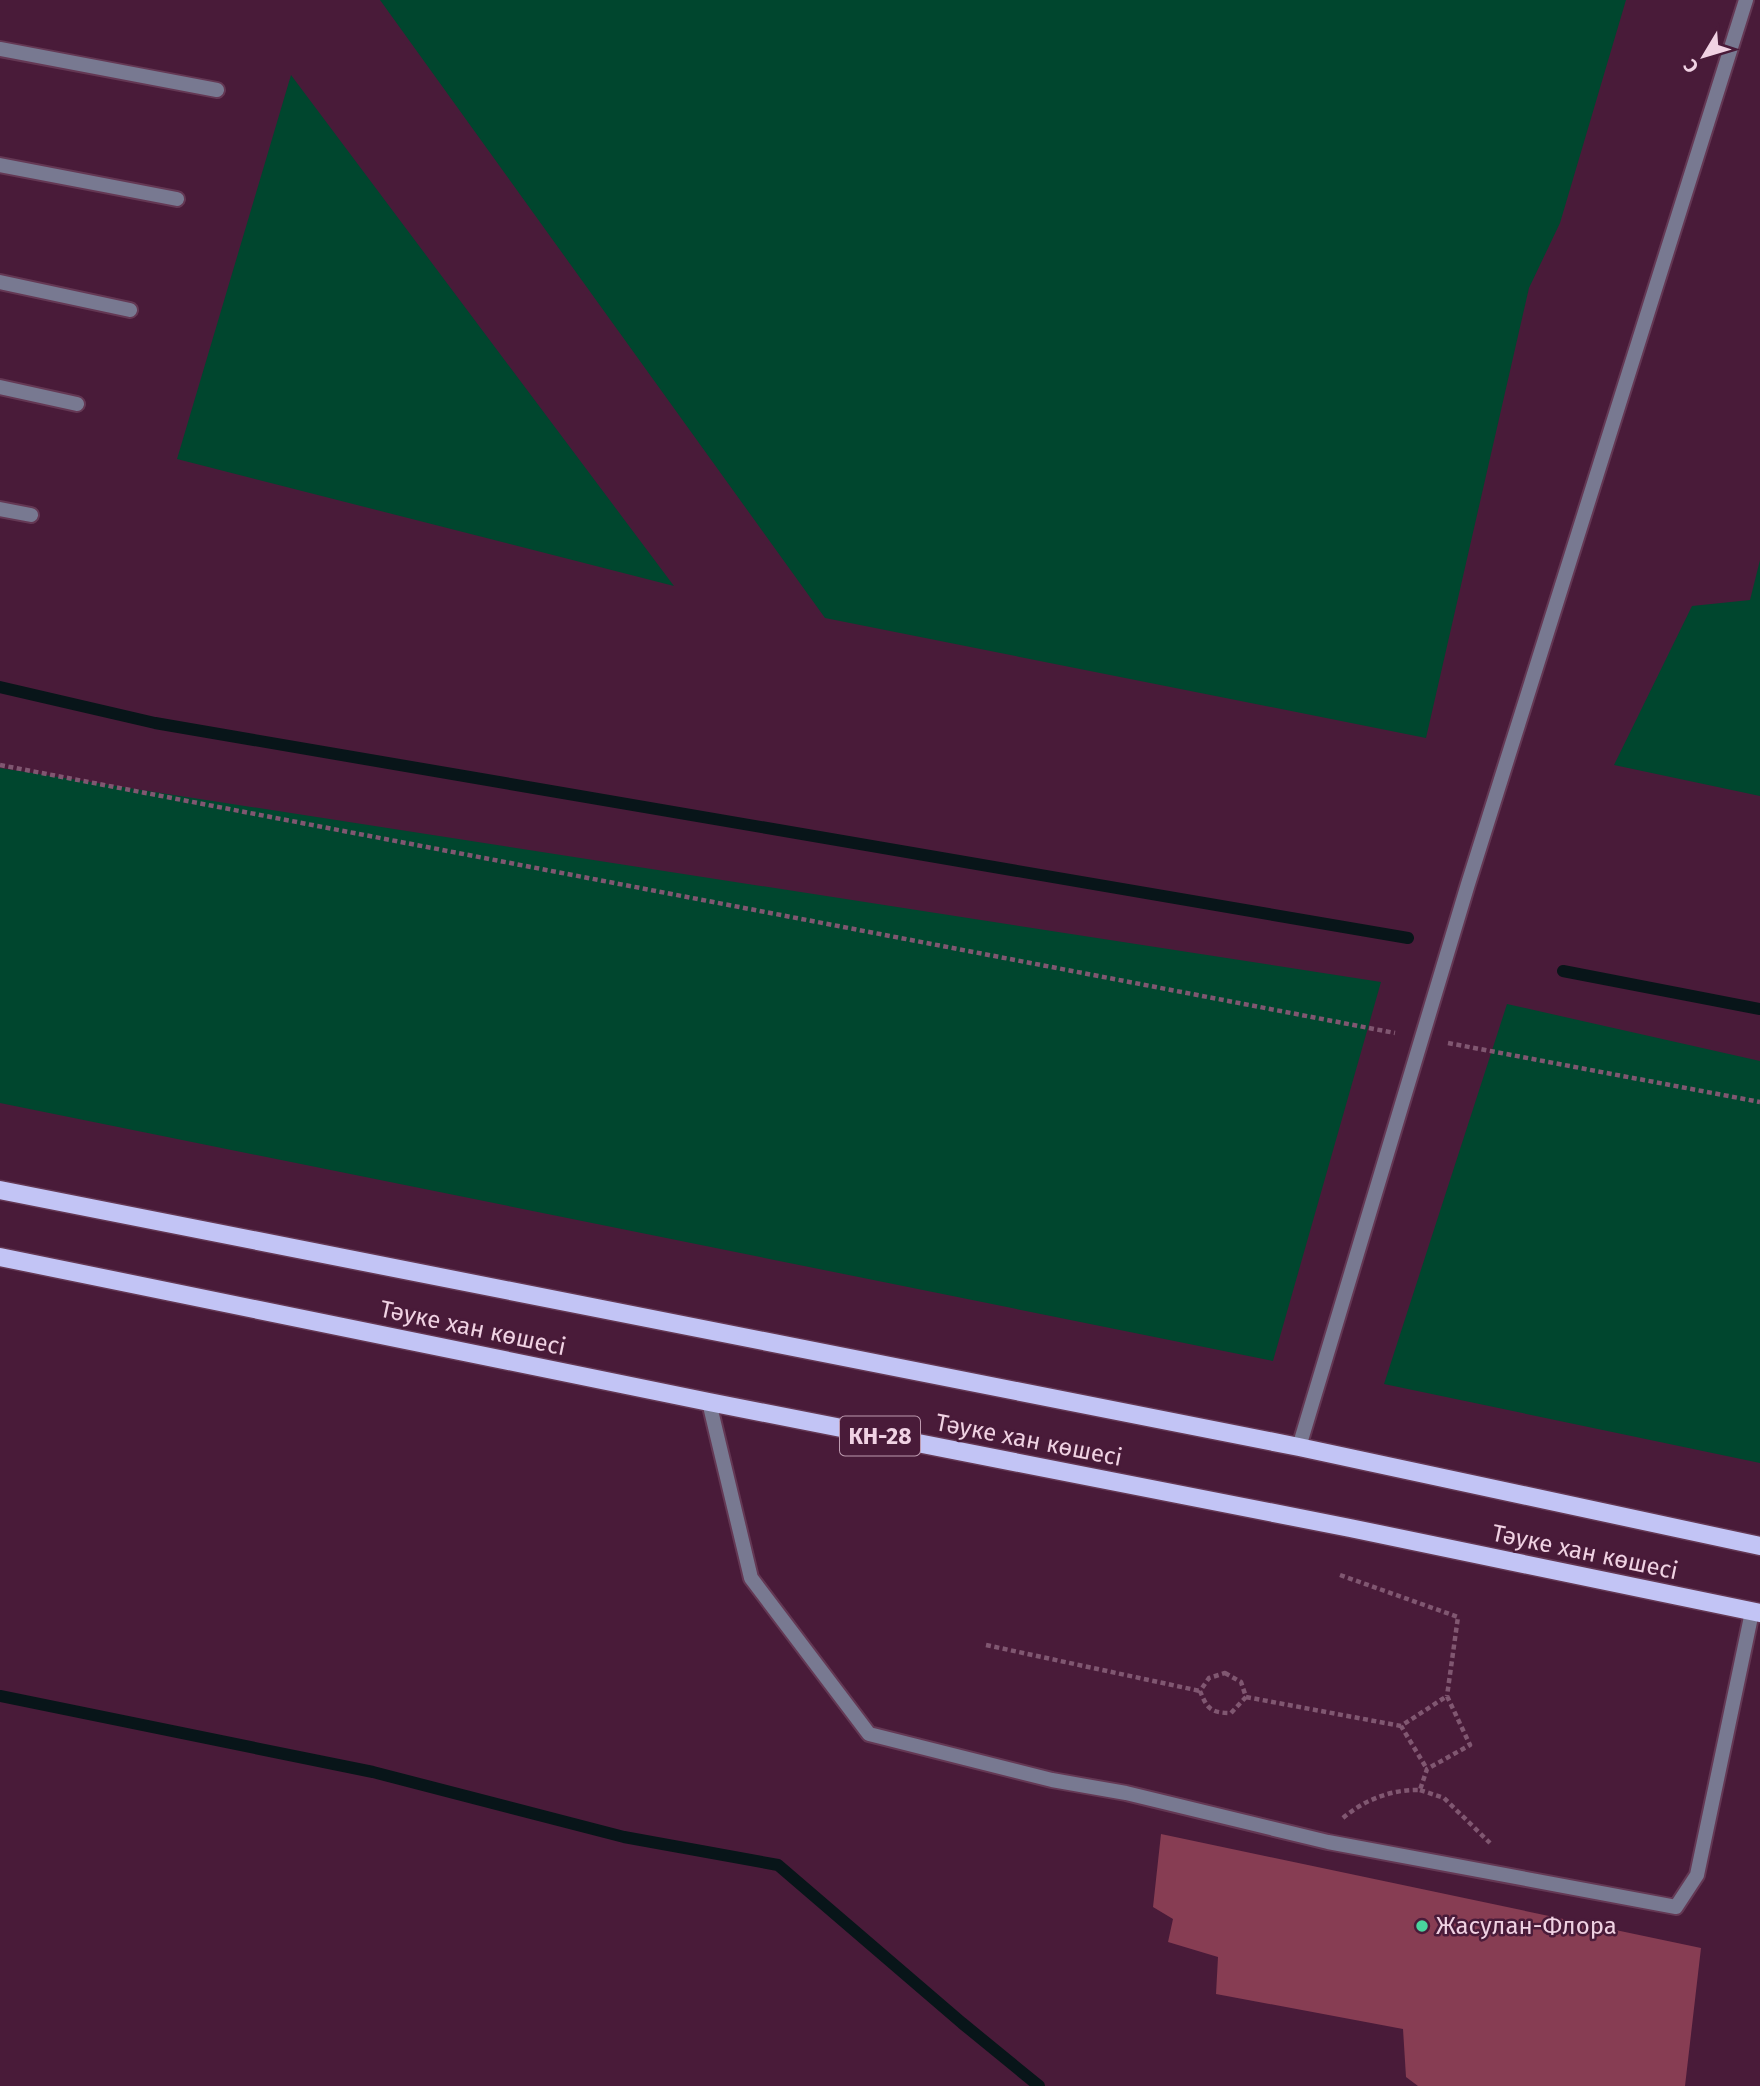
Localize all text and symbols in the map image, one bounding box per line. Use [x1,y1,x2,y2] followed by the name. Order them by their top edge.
[1669,21,1739,91] north arrow
[1679,55,1703,78] text: С
[377,1295,569,1361] street label: Тәуке хан көшесі
[933,1408,1125,1472] street label: Тәуке хан көшесі
[840,1416,920,1456] road number: КН-28
[1489,1519,1681,1585] street label: Тәуке хан көшесі
[1436,1912,1617,1940] place label: Жасулан-Флора
[1414,1918,1430,1934] marker: Жасулан-Флора

